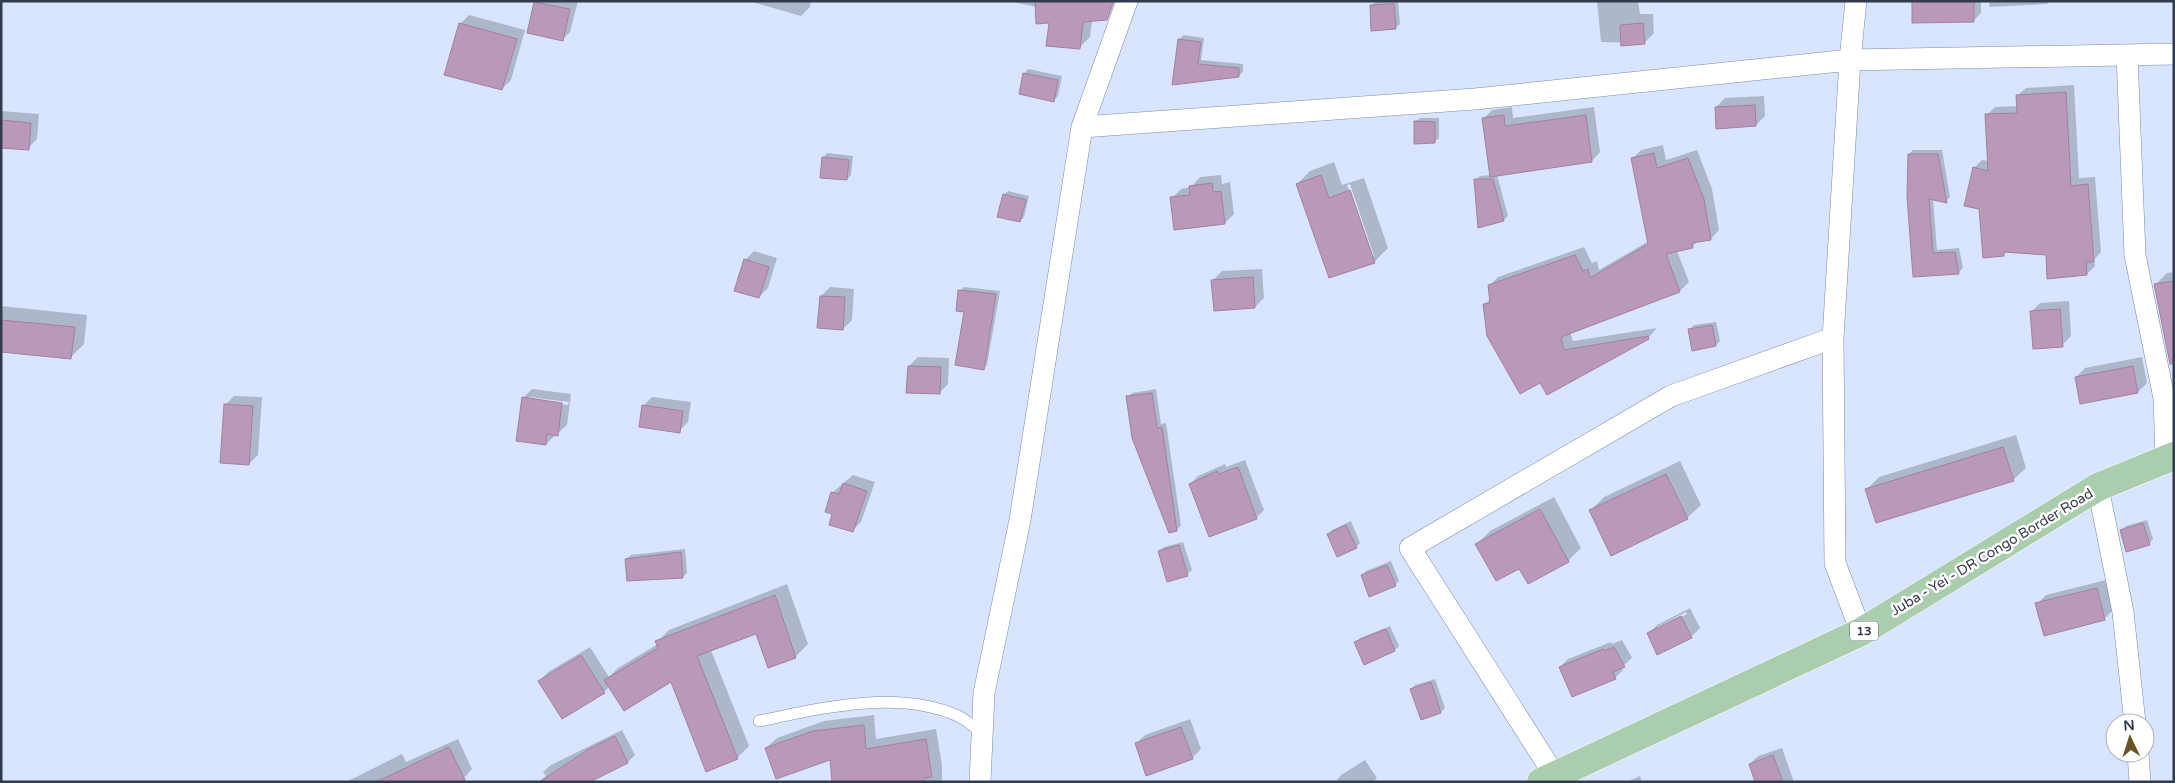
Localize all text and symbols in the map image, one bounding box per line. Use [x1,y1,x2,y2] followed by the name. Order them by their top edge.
[1888,485,2096,619] street label: Juba - Yei - DR Congo Border Road
[1850,622,1878,640] road number: 13
[2105,713,2155,763] north arrow
[2123,717,2135,734] text: N

